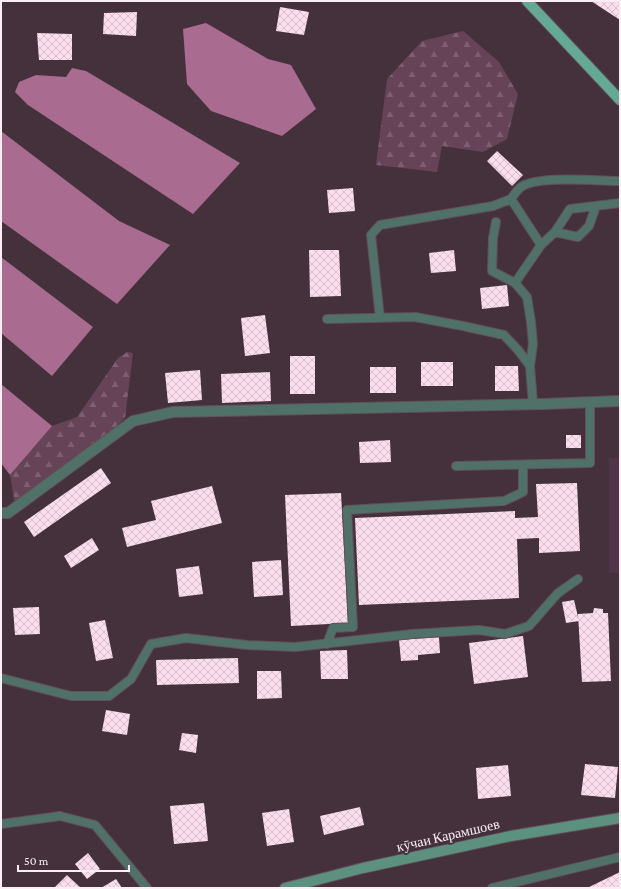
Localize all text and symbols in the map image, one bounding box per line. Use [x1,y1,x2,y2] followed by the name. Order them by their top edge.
[395,815,502,855] street label: кӯчаи Карамшоев
[18,847,129,873] scale bar
[24,854,49,868] text: 50 m

